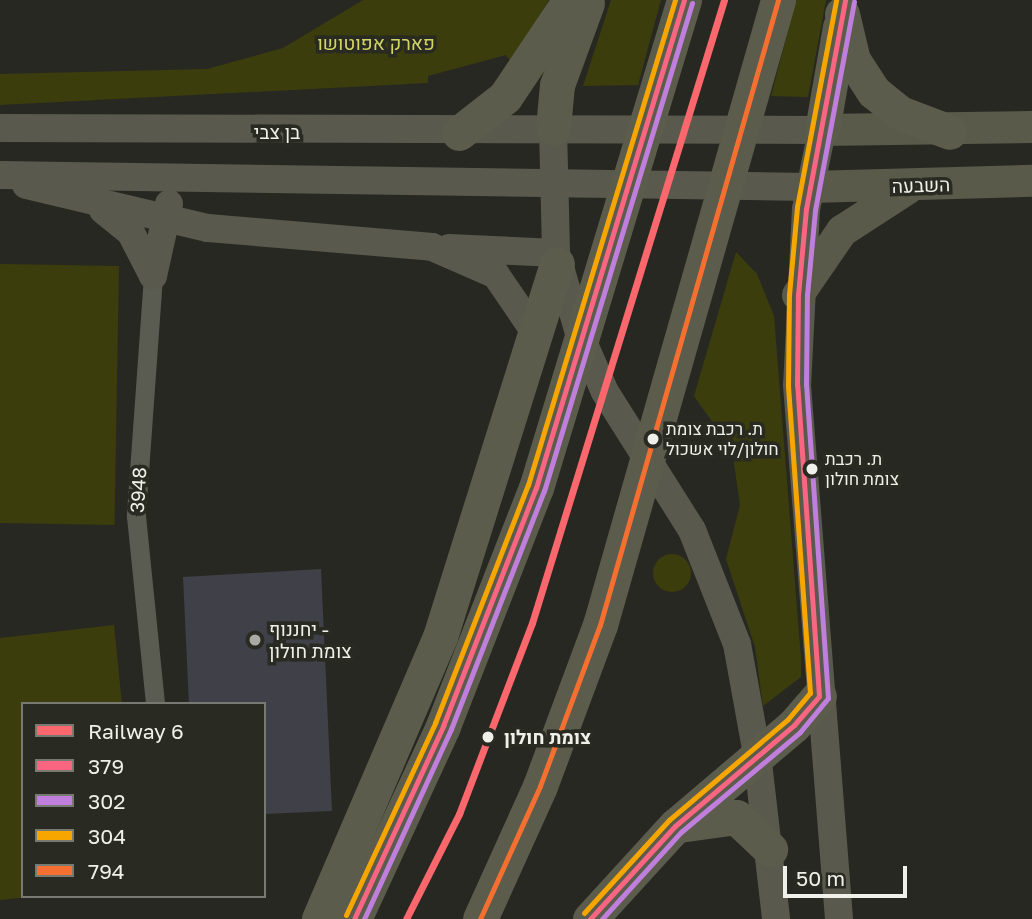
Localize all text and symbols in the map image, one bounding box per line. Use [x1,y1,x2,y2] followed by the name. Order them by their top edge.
[317,32,435,54] park label: פארק אפוטושו
[254,121,300,143] street label: בן צבי
[891,173,951,197] street label: השבעה
[666,419,779,459] place label: ת. רכבת צומת חולון/לוי אשכול
[646,432,660,446] marker: ת. רכבת צומת חולון/לוי אשכול
[825,449,899,489] place label: ת. רכבת צומת חולון
[805,462,819,476] marker: ת. רכבת צומת חולון
[125,467,151,513] street label: 3948
[269,618,352,662] place label: יחננוף - צומת חולון
[247,632,263,648] marker: יחננוף - צומת חולון
[21,702,266,898] legend
[88,718,184,744] text: Railway 6
[504,726,591,748] place label: צומת חולון
[478,727,498,747] marker: צומת חולון
[88,753,124,779] text: 379
[88,788,126,814] text: 302
[88,823,126,849] text: 304
[787,852,911,896] scale bar
[88,858,125,884] text: 794
[796,865,845,891] text: 50 m

